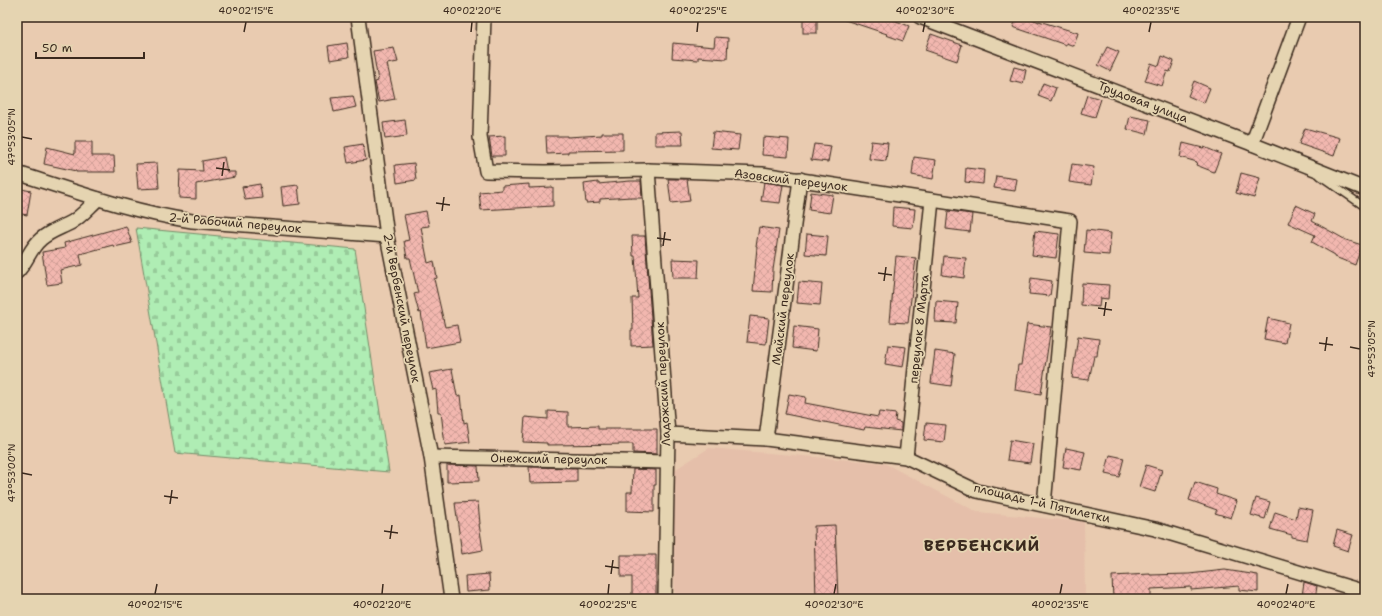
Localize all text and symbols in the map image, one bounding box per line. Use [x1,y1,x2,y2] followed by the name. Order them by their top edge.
[218,4,274,17] text: 40°02'15"E
[443,4,501,17] text: 40°02'20"E
[669,4,727,17] text: 40°02'25"E
[896,4,954,17] text: 40°02'30"E
[1122,4,1180,17] text: 40°02'35"E
[36,34,144,60] scale bar
[42,40,72,56] text: 50 m
[1096,77,1191,127] street label: Трудовая улица
[5,108,18,166] text: 47°53'05"N
[733,165,849,195] street label: Азовский переулок
[168,209,302,237] street label: 2-й Рабочий переулок
[380,232,424,385] street label: 2-й Вербенский переулок
[768,251,798,366] street label: Майский переулок
[905,273,933,384] street label: переулок 8 Марта
[1365,320,1378,378] text: 47°53'05"N
[652,321,674,447] street label: Ладожский переулок
[5,444,18,502] text: 47°53'00"N
[490,450,608,468] street label: Онежский переулок
[972,480,1112,527] street label: площадь 1-й Пятилетки
[924,535,1040,556] district label: ВЕРБЕНСКИЙ
[127,598,183,611] text: 40°02'15"E
[353,598,411,611] text: 40°02'20"E
[579,598,637,611] text: 40°02'25"E
[805,598,863,611] text: 40°02'30"E
[1031,598,1089,611] text: 40°02'35"E
[1257,598,1315,611] text: 40°02'40"E

